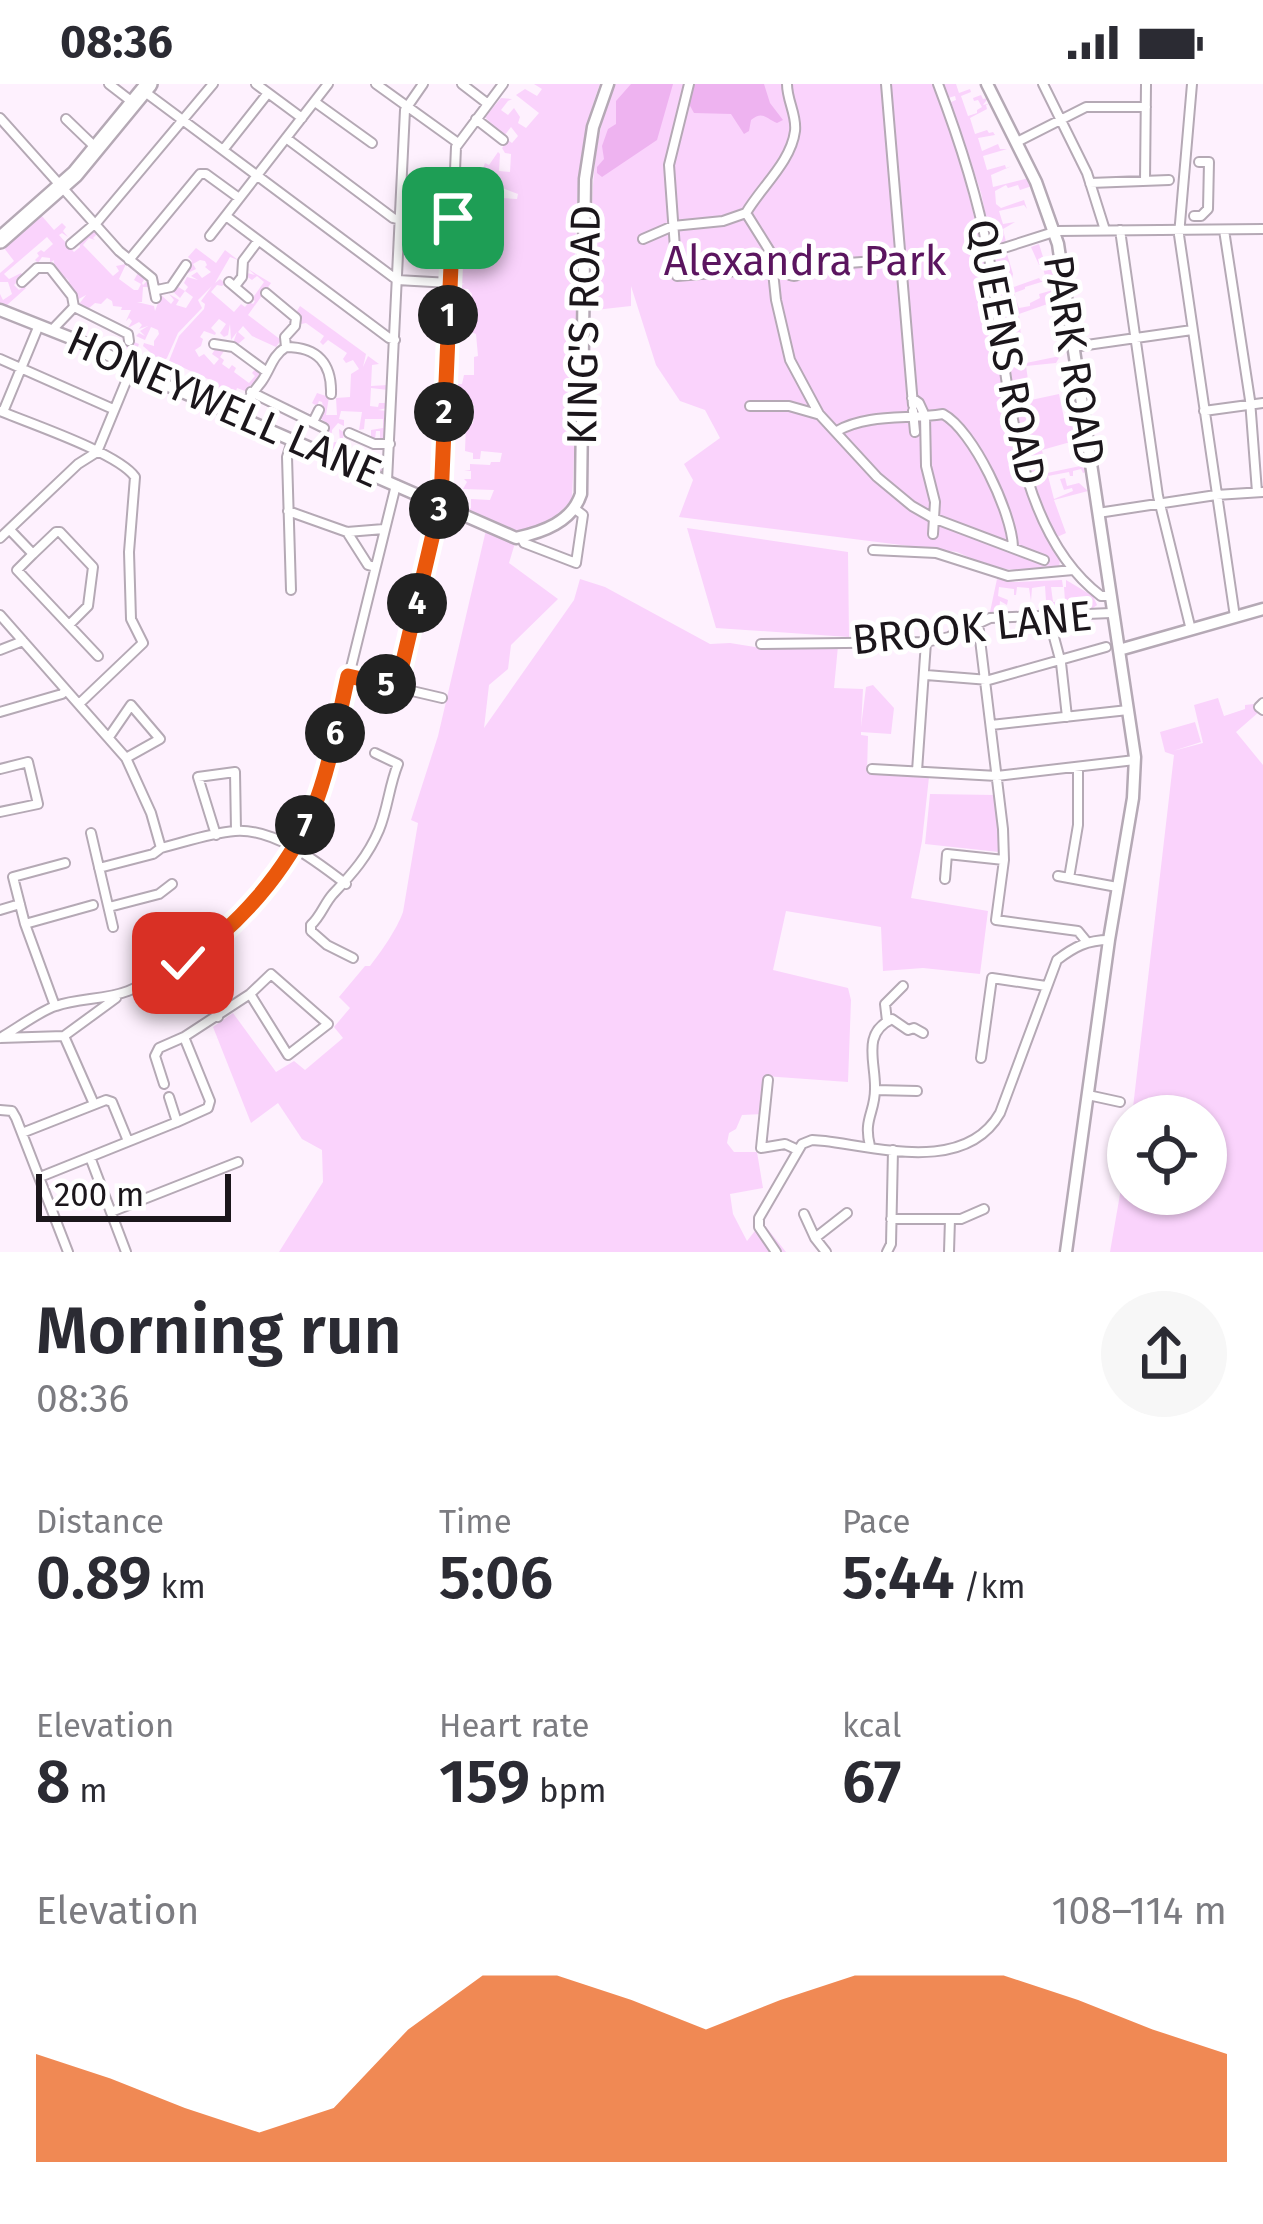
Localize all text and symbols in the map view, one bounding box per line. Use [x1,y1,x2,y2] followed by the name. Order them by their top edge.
[60,15,173,69] text: 08:36
[402,167,504,269] pin
[420,185,486,251] icon: arrive
[557,205,611,445] street label: KING'S ROAD
[956,215,1056,489] street label: QUEENS ROAD
[664,236,947,286] park label: Alexandra Park
[1033,251,1115,469] street label: PARK ROAD
[418,285,478,345] pin: 1
[440,295,456,335] text: 1
[59,315,389,499] street label: HONEYWELL LANE
[414,382,474,442] pin: 2
[435,392,453,432] text: 2
[409,479,469,539] pin: 3
[430,489,448,529] text: 3
[387,573,447,633] pin: 4
[408,583,426,623] text: 4
[850,591,1094,665] street label: BROOK LANE
[356,654,416,714] pin: 5
[377,664,395,704] text: 5
[305,703,365,763] pin: 6
[326,713,344,753] text: 6
[275,795,335,855] pin: 7
[297,805,313,845] text: 7
[132,912,234,1014] pin
[150,930,216,996] icon: check
[1107,1095,1227,1215] map controls
[1107,1095,1227,1215] button: locate
[36,1168,231,1221] scale bar
[54,1175,144,1215] text: 200 m
[36,1291,402,1370] text: Morning run
[1101,1291,1227,1417] button: share
[36,1376,129,1422] text: 08:36
[36,1502,164,1542] text: Distance
[439,1502,512,1542] text: Time
[842,1502,910,1542] text: Pace
[36,1542,152,1614] text: 0.89
[439,1542,553,1614] text: 5:06
[842,1542,955,1614] text: 5:44
[152,1567,206,1607] text: km
[955,1567,1026,1607] text: /km
[36,1706,174,1746] text: Elevation
[439,1706,589,1746] text: Heart rate
[842,1706,901,1746] text: kcal
[36,1746,70,1818] text: 8
[439,1746,530,1818] text: 159
[842,1746,902,1818] text: 67
[70,1771,107,1811] text: m
[530,1771,606,1811] text: bpm
[36,1888,199,1934] text: Elevation
[1052,1888,1227,1934] text: 108–114 m

